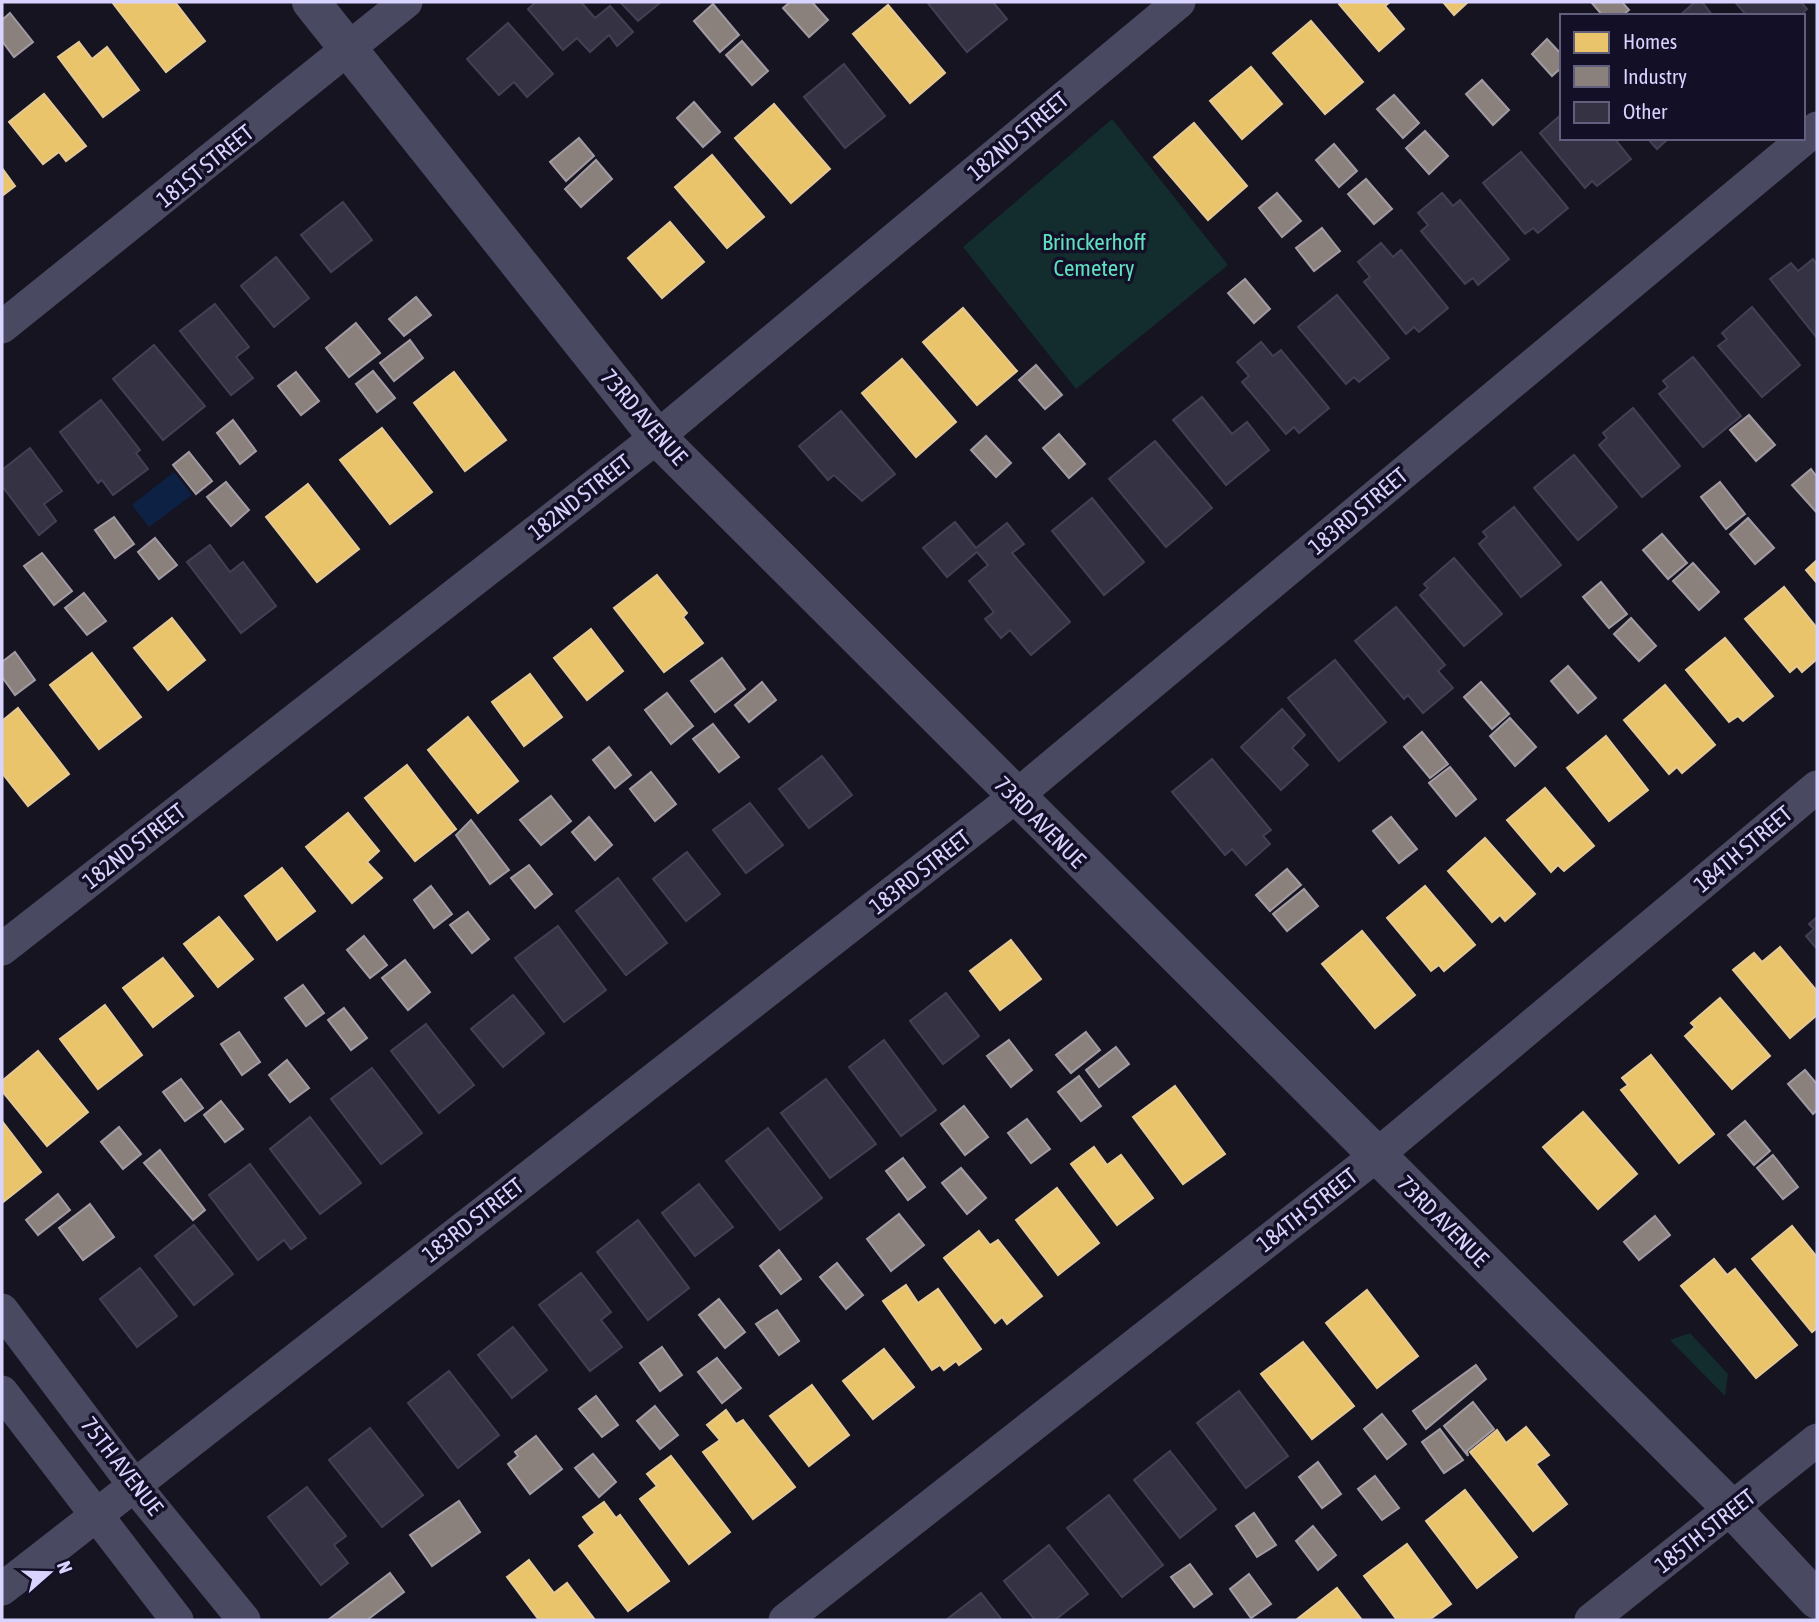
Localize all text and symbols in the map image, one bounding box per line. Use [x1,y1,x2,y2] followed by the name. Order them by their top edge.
[1560,14,1805,140] legend
[1623,29,1677,53] text: Homes
[1623,64,1687,88] text: Industry
[963,87,1073,185] street label: 182ND STREET
[1623,99,1668,123] text: Other
[152,119,258,213] street label: 181ST STREET
[1042,229,1147,281] park label: Brinckerhoff Cemetery
[595,364,693,470] street label: 73RD AVENUE
[524,449,636,545] street label: 182ND STREET
[1303,462,1413,560] street label: 183RD STREET
[989,771,1091,873] street label: 73RD AVENUE
[78,798,190,894] street label: 182ND STREET
[1689,800,1797,898] street label: 184TH STREET
[864,825,976,919] street label: 183RD STREET
[1252,1163,1362,1257] street label: 184TH STREET
[1392,1170,1494,1272] street label: 73RD AVENUE
[417,1173,529,1267] street label: 183RD STREET
[76,1412,168,1520] street label: 75TH AVENUE
[1650,1484,1760,1578] street label: 185TH STREET
[14,1538,84,1608] north arrow
[53,1558,77,1576] text: N

